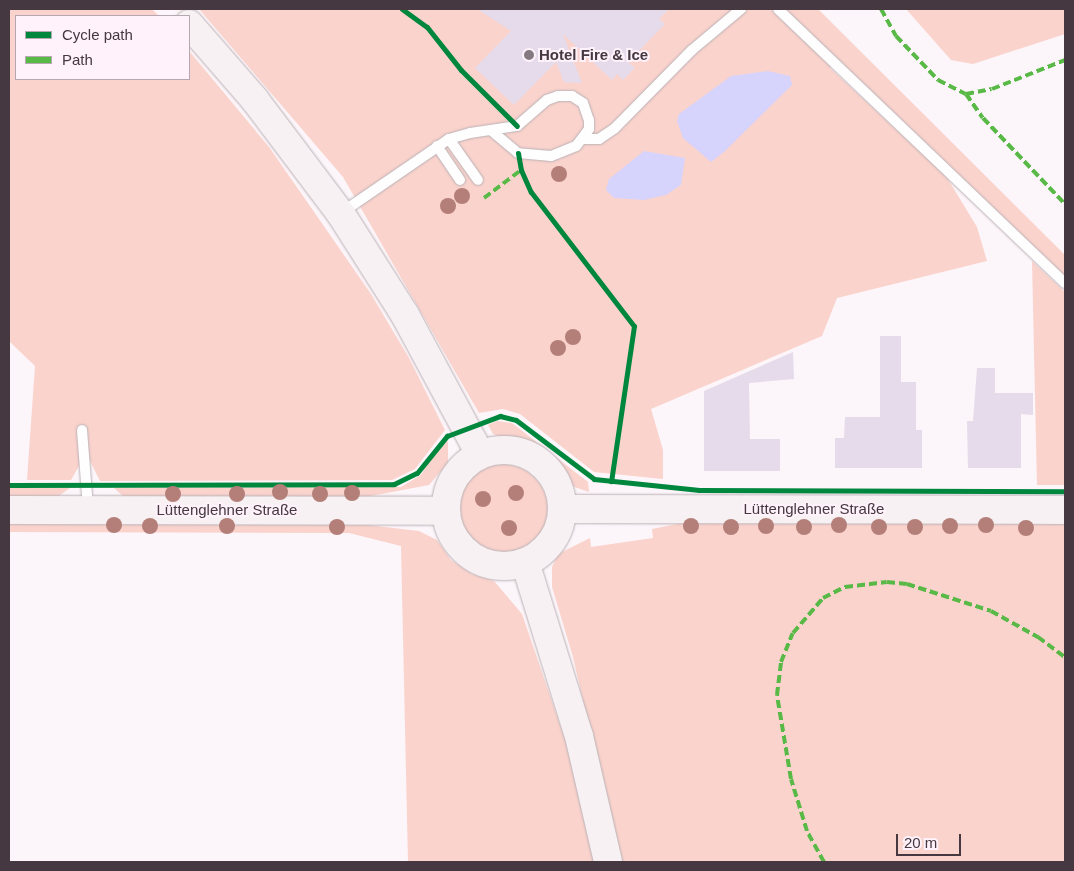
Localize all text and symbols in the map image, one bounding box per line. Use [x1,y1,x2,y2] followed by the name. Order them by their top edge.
[15,15,190,80] legend
[62,26,133,43] text: Cycle path
[539,46,648,64] place label: Hotel Fire & Ice
[523,49,535,61] marker: Hotel Fire & Ice
[62,51,93,68] text: Path
[744,500,884,518] street label: Lüttenglehner Straße
[157,501,297,519] street label: Lüttenglehner Straße
[899,824,964,856] scale bar
[904,834,937,851] text: 20 m

